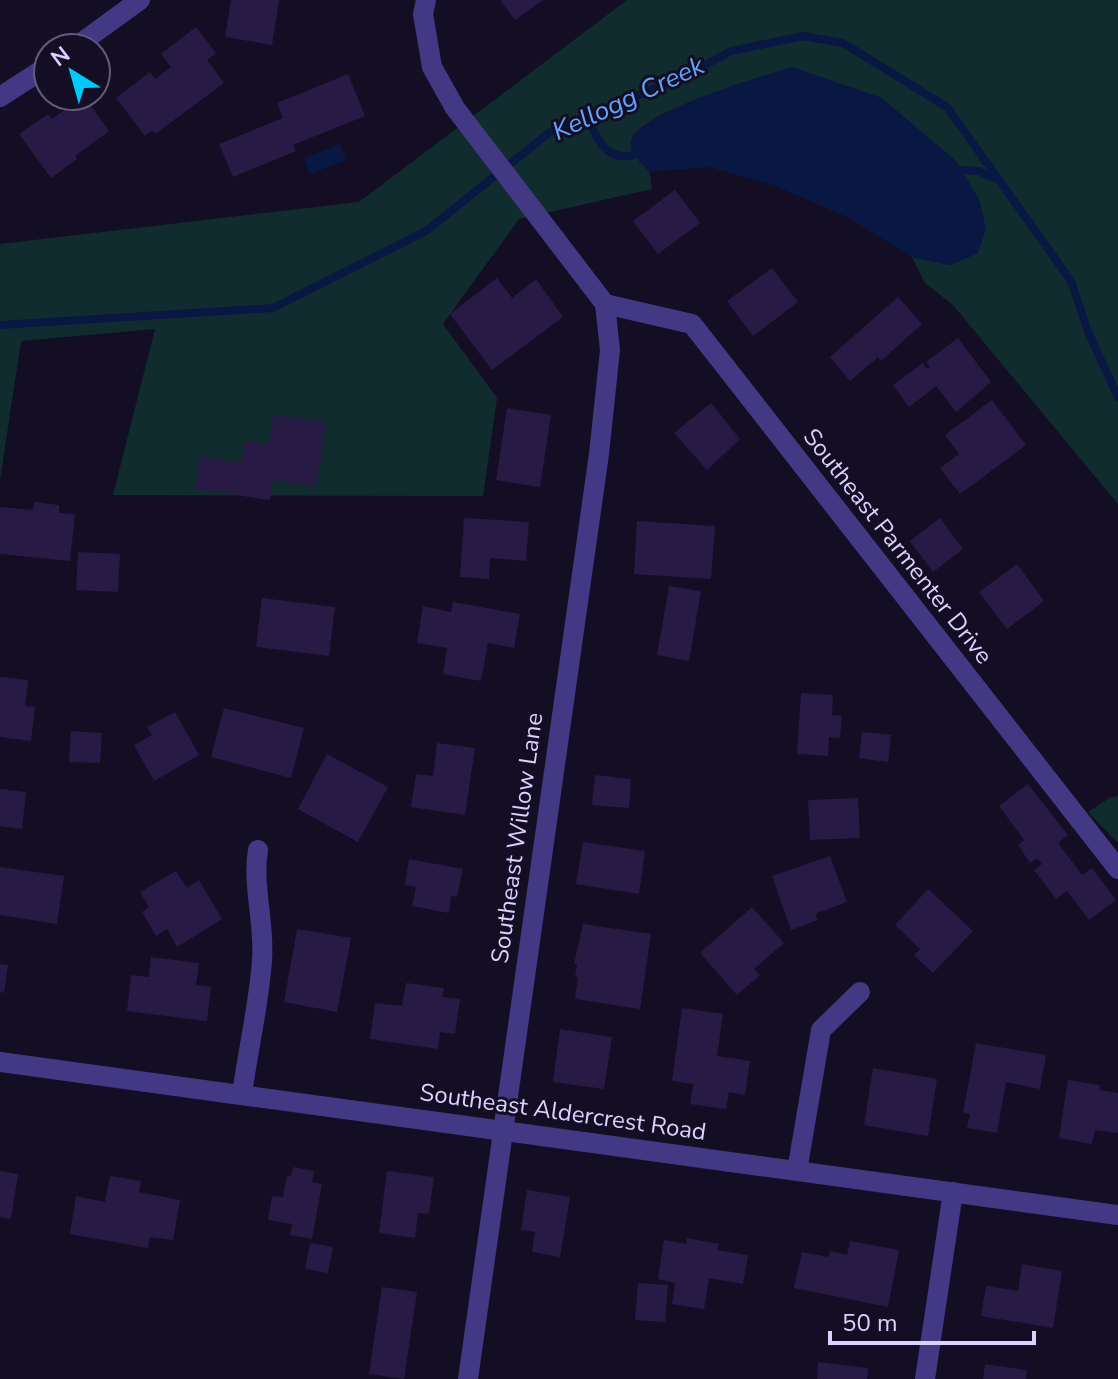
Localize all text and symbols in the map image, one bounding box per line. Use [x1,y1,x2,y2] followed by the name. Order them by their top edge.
[32,32,112,112] north arrow
[45,40,76,74] text: N
[547,48,711,149] water label: Kellogg Creek
[796,422,1000,670] street label: Southeast Parmenter Drive
[484,711,550,965] street label: Southeast Willow Lane
[418,1076,708,1148] street label: Southeast Aldercrest Road
[830,1295,1034,1345] scale bar
[842,1307,898,1339] text: 50 m

